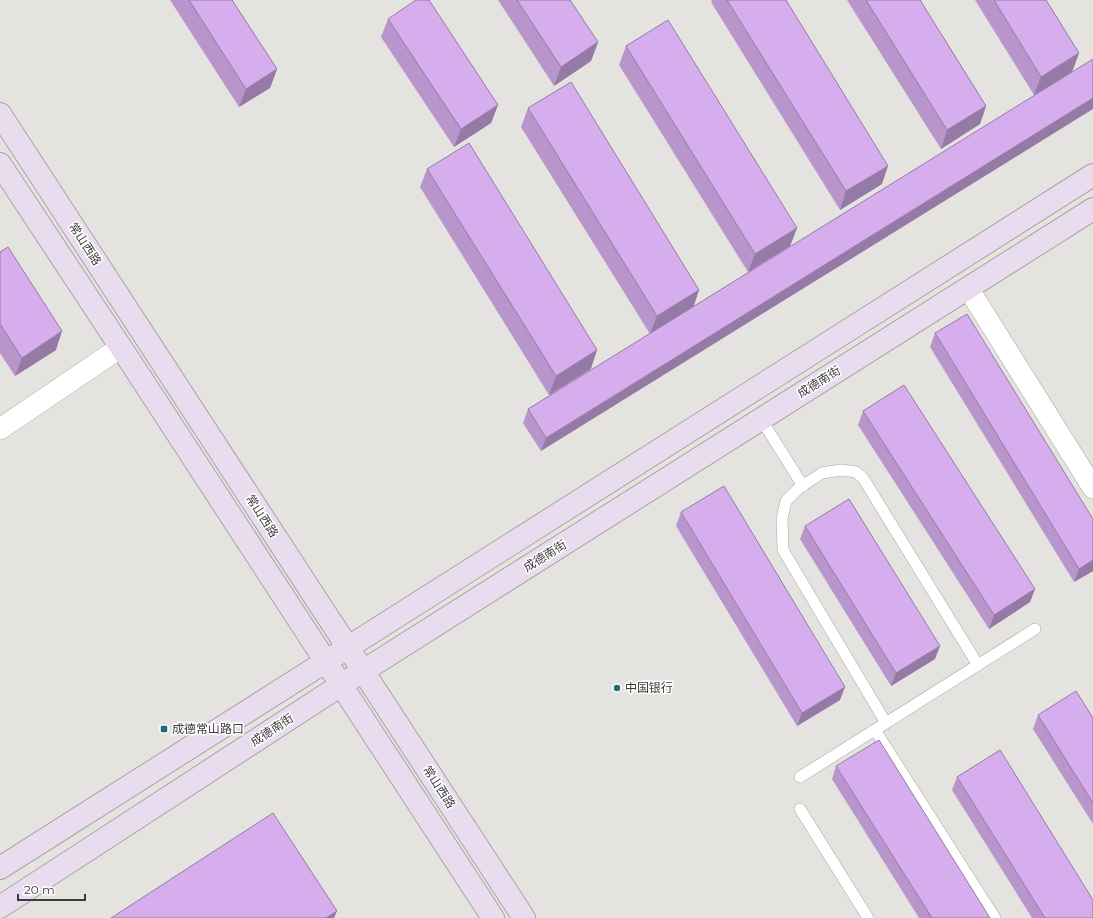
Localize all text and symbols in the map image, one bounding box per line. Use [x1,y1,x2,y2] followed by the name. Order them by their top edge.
[66,220,105,268] street label: 常山西路
[794,362,843,401] street label: 成德南街
[243,492,282,540] street label: 常山西路
[520,536,569,575] street label: 成德南街
[625,680,673,695] place label: 中国银行
[612,683,622,693] marker: 中国银行
[248,710,296,749] street label: 成德南街
[172,721,244,736] place label: 成德常山路口
[159,724,169,734] marker: 成德常山路口
[420,763,459,811] street label: 常山西路
[18,876,85,902] scale bar
[24,882,55,897] text: 20 m

